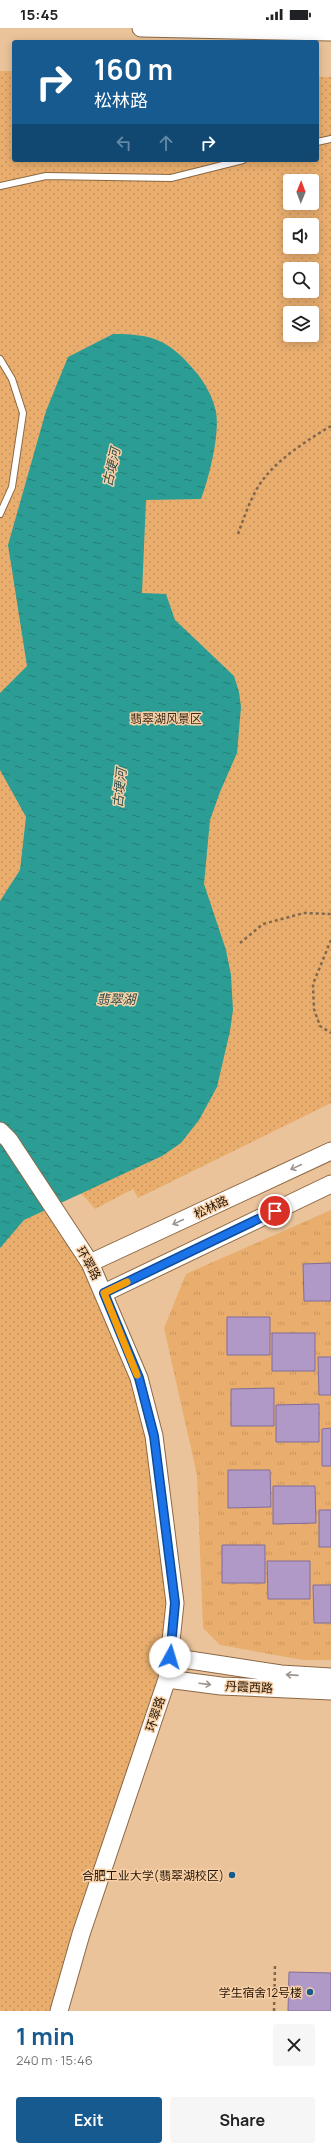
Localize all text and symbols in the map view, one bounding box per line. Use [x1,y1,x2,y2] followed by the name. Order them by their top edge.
[20,4,58,25] text: 15:45
[94,50,173,88] text: 160 m
[28,56,80,108] icon: right
[94,88,148,112] text: 松林路
[113,132,135,154] icon: left
[155,132,177,154] icon: ahead
[197,132,219,154] icon: right
[283,174,319,210] north arrow
[283,174,319,342] map controls
[283,218,319,254] button: sound
[283,262,319,298] button: search
[283,306,319,342] button: layers
[98,443,125,488] water label: 古埂河
[130,710,202,727] park label: 翡翠湖风景区
[108,765,130,808] water label: 古埂河
[96,990,137,1008] water label: 翡翠湖
[290,1164,302,1171] one-way arrow
[191,1192,231,1222] street label: 松林路
[258,1194,292,1228] pin
[264,1200,286,1222] icon: arrive
[172,1219,184,1226] one-way arrow
[73,1243,105,1283] street label: 环翠路
[149,1636,191,1678] position arrow
[286,1671,299,1678] one-way arrow
[225,1677,273,1697] street label: 丹霞西路
[198,1680,211,1688] one-way arrow
[141,1694,169,1734] street label: 环翠路
[82,1867,224,1884] place label: 合肥工业大学(翡翠湖校区)
[227,1870,237,1880] marker: 合肥工业大学(翡翠湖校区)
[218,1984,302,2001] place label: 学生宿舍12号楼
[305,1987,315,1997] marker: 学生宿舍12号楼
[16,2019,75,2052] text: 1 min
[273,2024,315,2066] button: close
[16,2051,93,2069] text: 240 m · 15:46
[16,2097,162,2143] button: Exit
[170,2097,315,2143] button: Share

